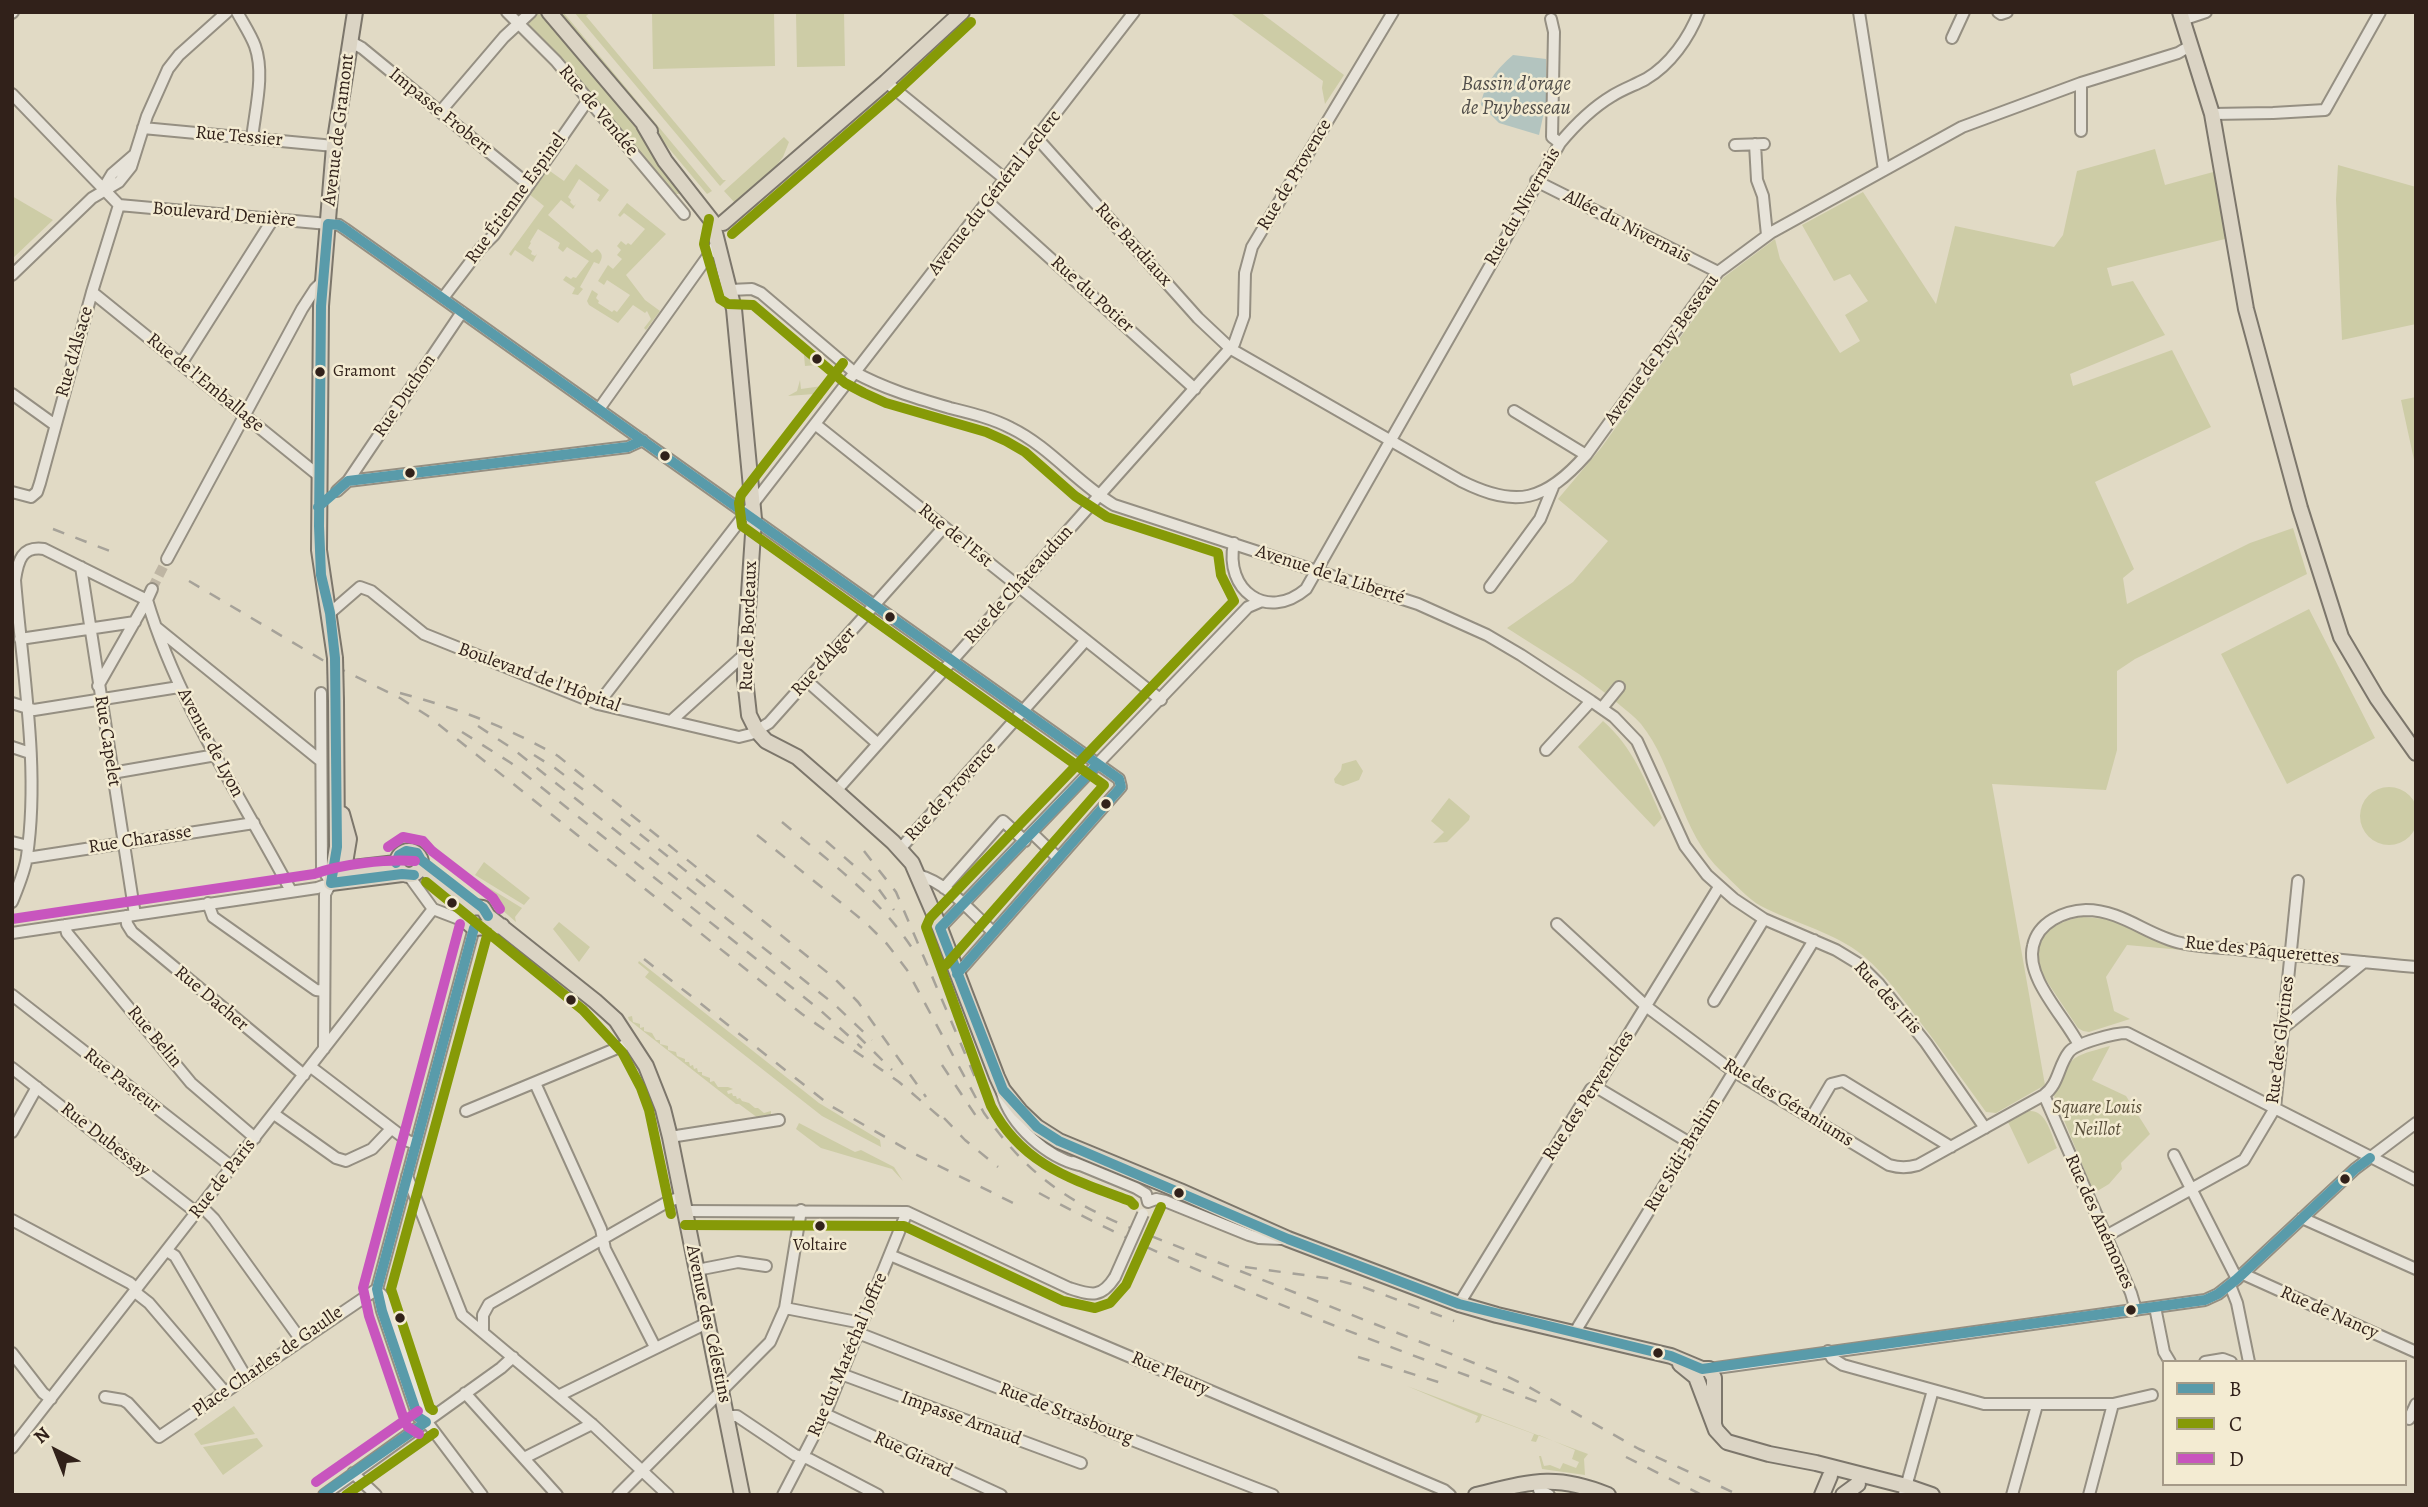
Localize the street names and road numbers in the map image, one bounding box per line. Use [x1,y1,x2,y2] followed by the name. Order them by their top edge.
[318,53,360,207] street label: Avenue de Gramont
[553,61,643,161] street label: Rue de Vendée
[384,63,496,161] street label: Impasse Frobert
[923,106,1067,280] street label: Avenue du Général Leclerc
[1253,115,1337,235] street label: Rue de Provence
[194,122,284,152] street label: Rue Tessier
[461,129,571,269] street label: Rue Étienne Espinel
[1480,144,1566,270] street label: Rue du Nivernais
[1559,185,1695,269] street label: Allée du Nivernais
[151,197,297,233] street label: Boulevard Denière
[1090,199,1176,291] street label: Rue Bardiaux
[1046,252,1138,338] street label: Rue du Potier
[1600,270,1724,430] street label: Avenue de Puy-Besseau
[51,304,99,400] street label: Rue d'Alsace
[141,328,269,438] street label: Rue de l'Emballage
[369,350,441,442] street label: Rue Duchon
[913,499,997,573] street label: Rue de l'Est
[960,521,1078,649] street label: Rue de Châteaudun
[1253,540,1407,610] street label: Avenue de la Liberté
[735,560,763,692] street label: Rue de Bordeaux
[787,622,861,702] street label: Rue d'Alger
[455,638,623,718] street label: Boulevard de l'Hôpital
[172,685,248,801] street label: Avenue de Lyon
[89,694,125,788] street label: Rue Capelet
[900,738,1002,846] street label: Rue de Provence
[87,821,193,859] street label: Rue Charasse
[2183,932,2341,970] street label: Rue des Pâquerettes
[1848,957,1926,1039] street label: Rue des Iris
[169,961,253,1037] street label: Rue Dacher
[2262,975,2300,1105] street label: Rue des Glycines
[122,1001,186,1073] street label: Rue Belin
[1538,1027,1640,1165] street label: Rue des Pervenches
[79,1044,165,1118] street label: Rue Pasteur
[1718,1054,1858,1152] street label: Rue des Géraniums
[1640,1094,1726,1216] street label: Rue Sidi-Brahim
[56,1098,154,1182] street label: Rue Dubessay
[185,1134,261,1224] street label: Rue de Paris
[2059,1151,2139,1293] street label: Rue des Anémones
[680,1243,736,1405] street label: Avenue des Célestins
[803,1269,893,1441] street label: Rue du Maréchal Joffre
[2276,1281,2382,1345] street label: Rue de Nancy
[188,1301,348,1423] street label: Place Charles de Gaulle
[1128,1347,1212,1401] street label: Rue Fleury
[996,1378,1136,1450] street label: Rue de Strasbourg
[898,1387,1024,1451] street label: Impasse Arnaud
[870,1427,956,1483] street label: Rue Girard

